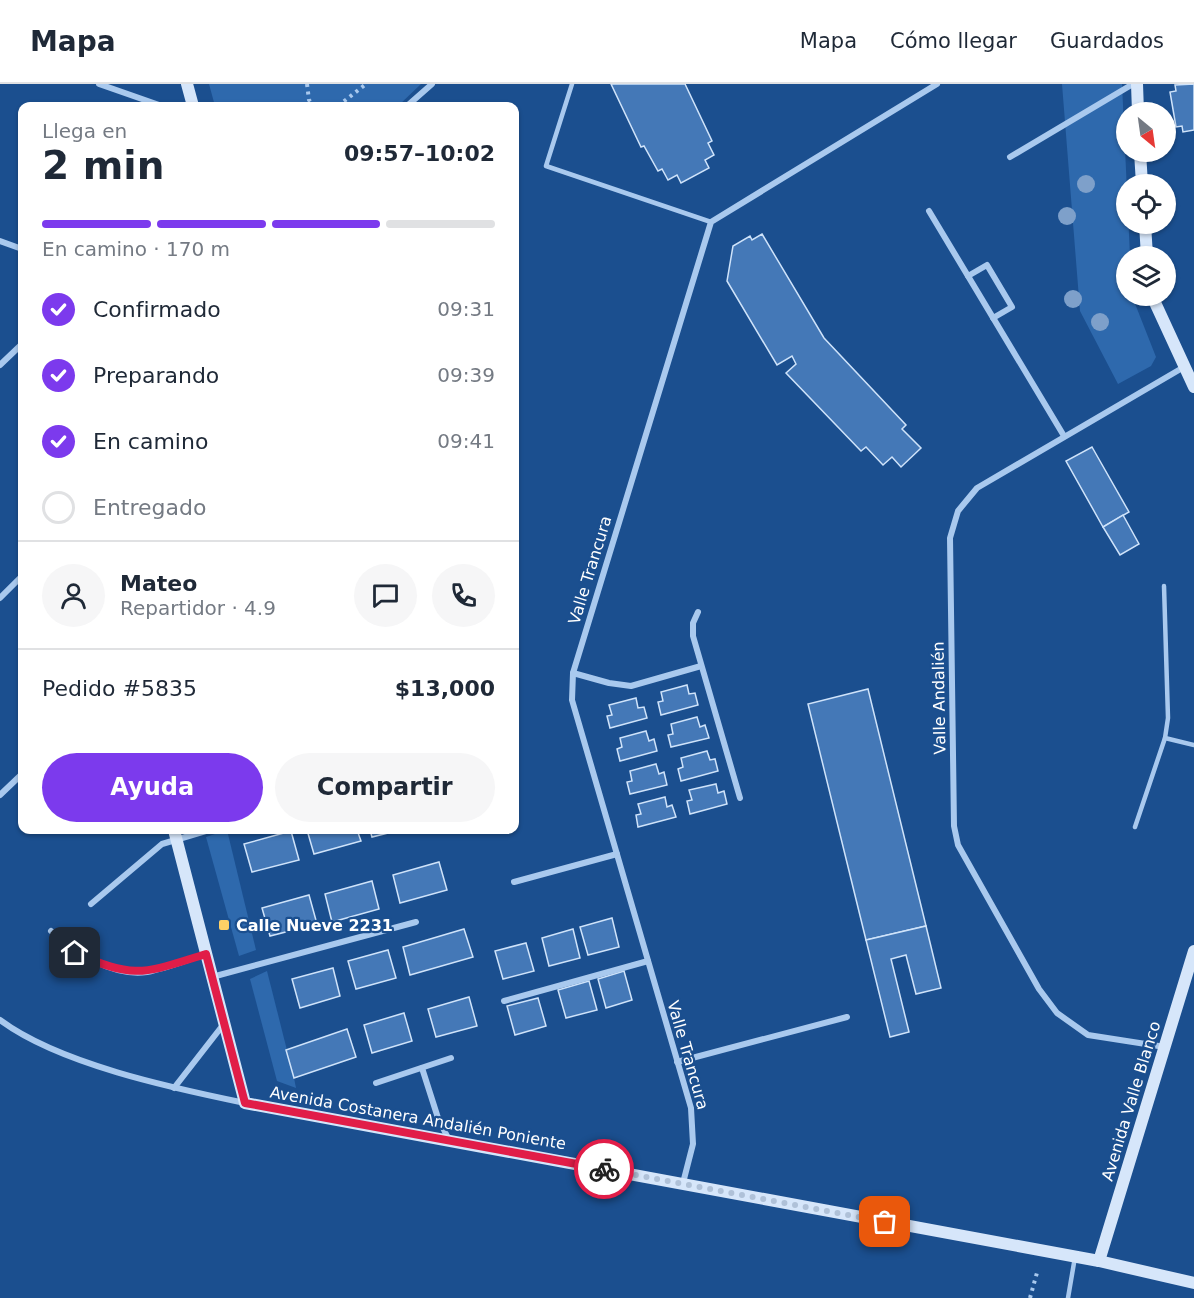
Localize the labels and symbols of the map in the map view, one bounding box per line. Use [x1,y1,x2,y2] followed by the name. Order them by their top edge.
[1116,102,1176,162] north arrow
[564,513,616,627] street label: Valle Trancura
[929,641,949,755] street label: Valle Andalién
[236,916,393,935] place label: Calle Nueve 2231
[217,918,231,932] marker: Calle Nueve 2231
[49,927,100,978] pin
[663,998,713,1112] street label: Valle Trancura
[1098,1019,1164,1183] street label: Avenida Valle Blanco
[268,1083,568,1153] street label: Avenida Costanera Andalién Poniente
[574,1139,634,1199] courier
[859,1196,910,1247] pin

